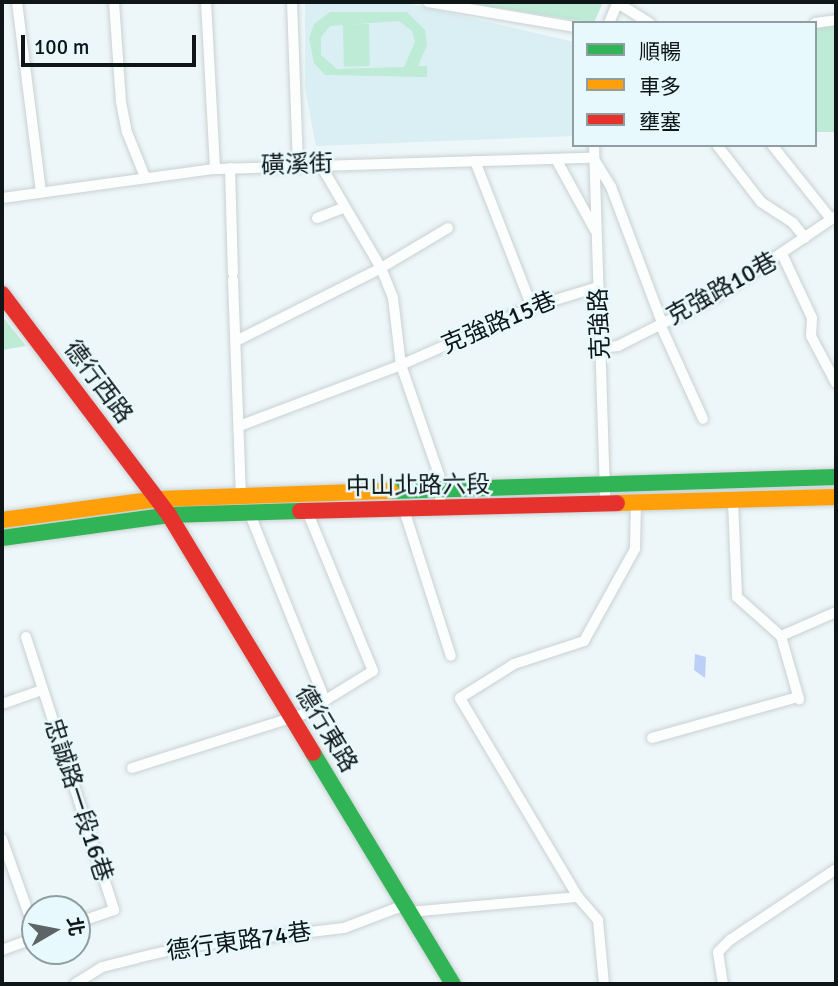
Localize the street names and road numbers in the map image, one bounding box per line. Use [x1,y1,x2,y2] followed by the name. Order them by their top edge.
[261,149,333,181] street label: 磺溪街
[662,247,782,331] street label: 克強路10巷
[437,286,561,360] street label: 克強路15巷
[584,288,616,360] street label: 克強路
[58,335,138,429] street label: 德行西路
[346,470,490,502] street label: 中山北路六段
[289,680,363,778] street label: 德行東路
[38,715,118,885] street label: 忠誠路一段16巷
[165,918,313,966] street label: 德行東路74巷

